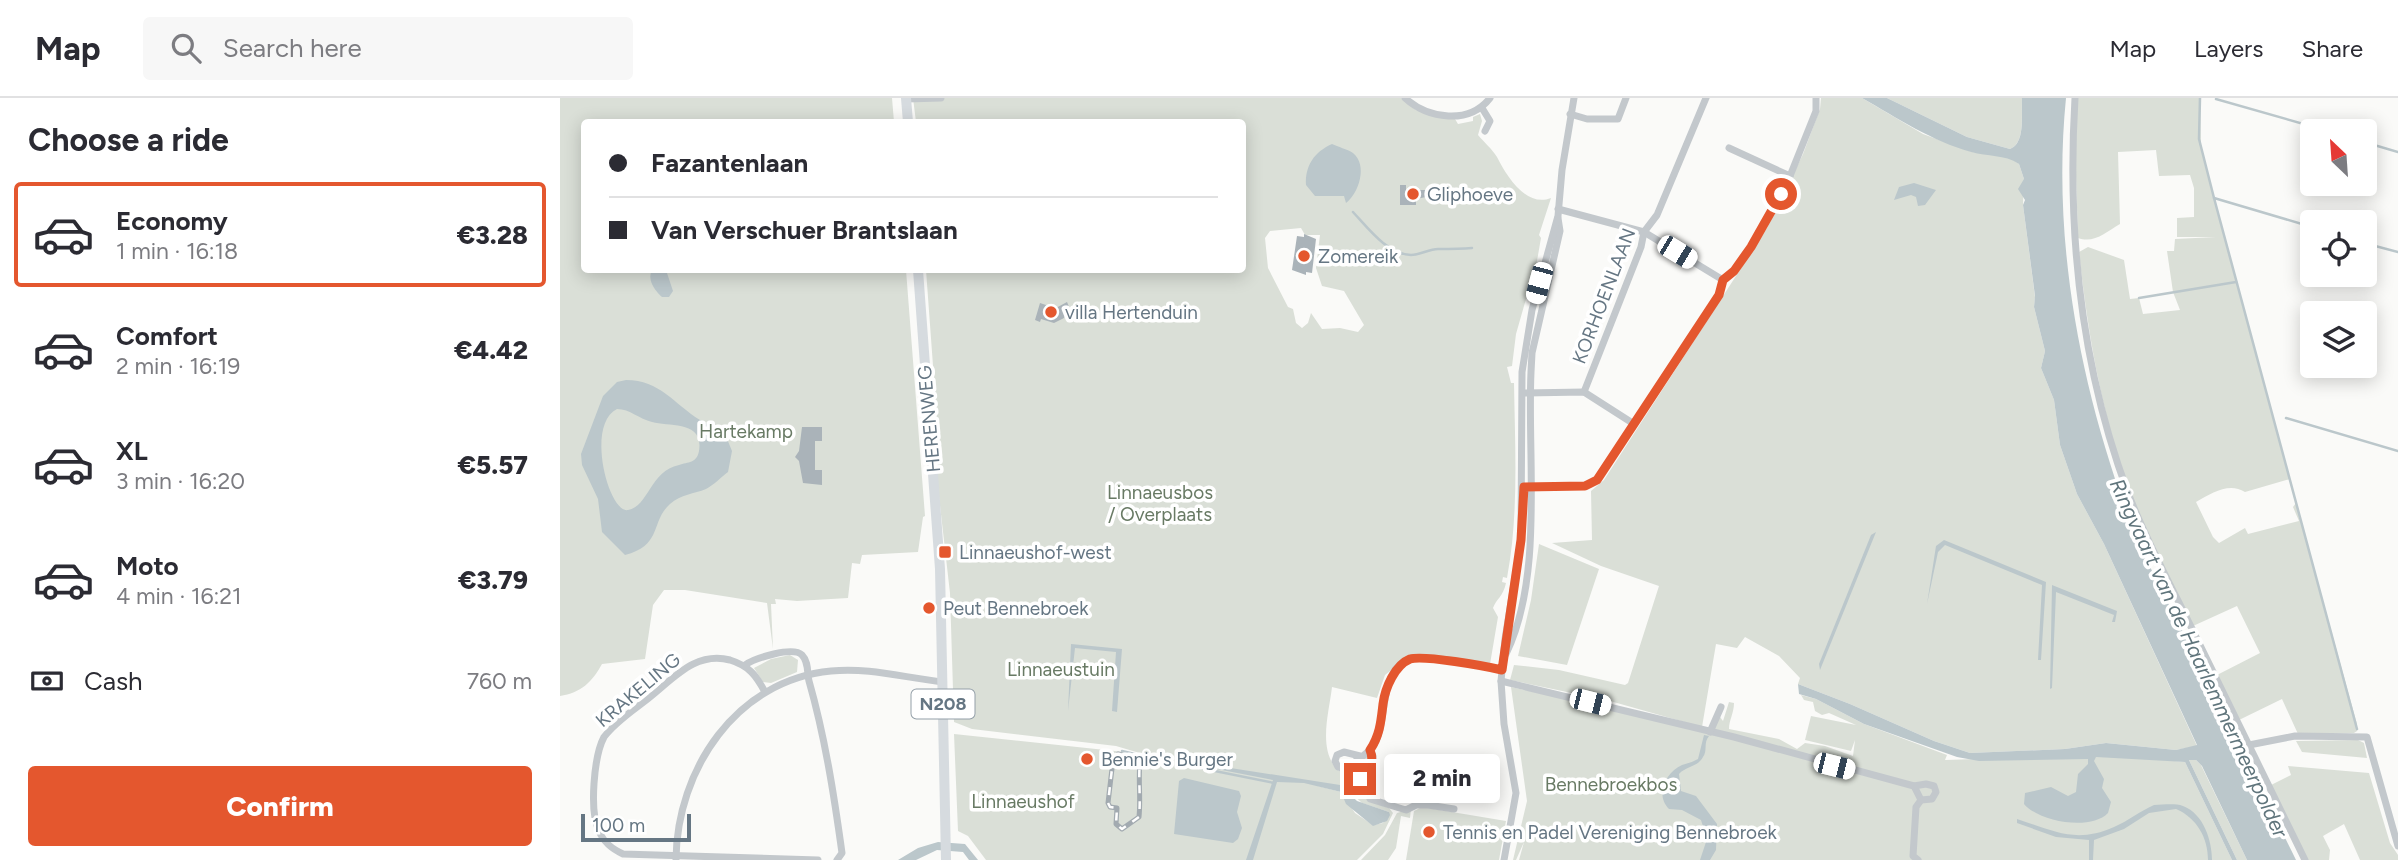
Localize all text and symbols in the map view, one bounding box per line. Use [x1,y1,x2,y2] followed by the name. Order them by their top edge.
[143,17,633,80] search box
[35,29,101,68] text: Map
[167,29,205,67] icon: search
[223,32,362,64] text: Search here
[2109,34,2156,63] text: Map
[2194,34,2263,63] text: Layers
[2301,34,2363,63] text: Share
[2300,119,2376,196] north arrow
[2300,119,2377,378] map controls
[28,121,229,159] text: Choose a ride
[651,147,808,179] text: Fazantenlaan
[1765,178,1797,210] route start
[1427,183,1513,206] place label: Gliphoeve
[1405,186,1421,202] marker: Gliphoeve
[32,203,95,266] icon: car
[116,205,228,237] text: Economy
[2300,210,2377,287] button: locate
[651,214,958,246] text: Van Verschuer Brantslaan
[457,219,528,251] text: €3.28
[1568,225,1640,367] street label: KORHOENLAAN
[1654,232,1701,272] car
[116,237,238,265] text: 1 min · 16:18
[1318,245,1399,268] place label: Zomereik
[1296,248,1312,264] marker: Zomereik
[1524,260,1555,306] car
[1065,301,1198,324] place label: villa Hertenduin
[2300,301,2377,378] button: layers
[1043,304,1059,320] marker: villa Hertenduin
[32,318,95,381] icon: car
[116,320,218,352] text: Comfort
[454,334,528,366] text: €4.42
[116,352,240,380] text: 2 min · 16:19
[913,365,945,473] street label: HERENWEG
[699,420,793,443] park label: Hartekamp
[32,433,95,496] icon: car
[116,435,148,467] text: XL
[458,449,528,481] text: €5.57
[116,467,245,495] text: 3 min · 16:20
[2105,475,2294,842] water label: Ringvaart van de Haarlemmermeerpolder
[1107,481,1213,526] park label: Linnaeusbos / Overplaats
[959,541,1112,564] place label: Linnaeushof-west
[937,544,953,560] marker: Linnaeushof-west
[32,548,95,611] icon: car
[116,550,179,582] text: Moto
[458,564,528,596] text: €3.79
[116,582,242,610] text: 4 min · 16:21
[943,597,1089,620] place label: Peut Bennebroek
[921,600,937,616] marker: Peut Bennebroek
[591,648,685,732] street label: KRAKELING
[1007,658,1115,681] park label: Linnaeustuin
[28,662,66,700] icon: cash
[84,665,143,697] text: Cash
[467,667,532,695] text: 760 m
[1568,687,1613,717] car
[912,690,974,718] road number: N208
[1101,748,1233,771] place label: Bennie's Burger
[1079,751,1095,767] marker: Bennie's Burger
[1812,751,1857,781] car
[1384,754,1500,804] callout: 2 min
[1344,763,1376,795] route end
[1413,764,1471,792] text: 2 min
[28,766,532,846] button: Confirm
[1545,773,1678,796] park label: Bennebroekbos
[971,790,1075,813] park label: Linnaeushof
[581,811,691,843] scale bar
[592,814,645,837] text: 100 m
[1443,821,1778,844] place label: Tennis en Padel Vereniging Bennebroek
[1421,824,1437,840] marker: Tennis en Padel Vereniging Bennebroek

